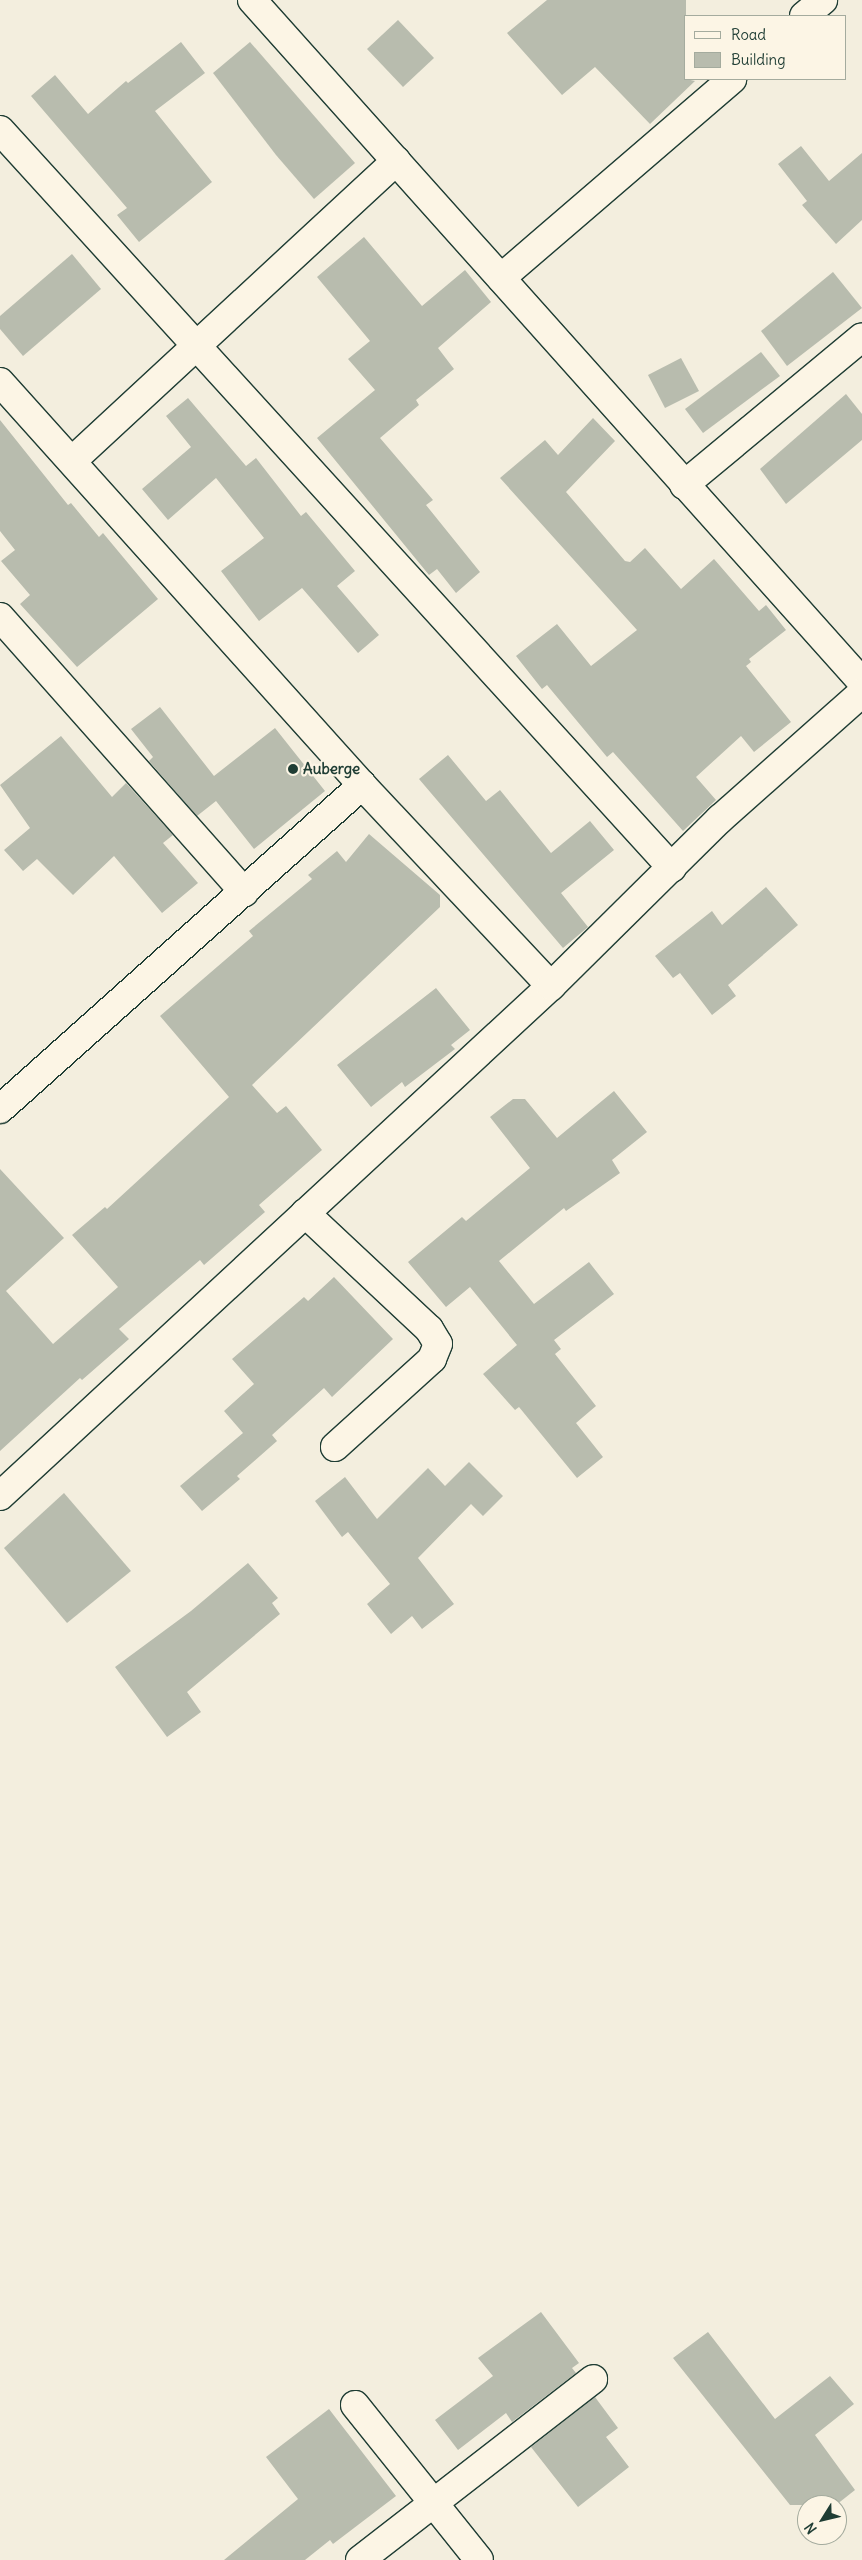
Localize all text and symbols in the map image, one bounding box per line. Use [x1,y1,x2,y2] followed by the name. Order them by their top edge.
[684,15,847,80] legend
[731,25,766,44] text: Road
[731,50,786,69] text: Building
[303,760,360,778] place label: Auberge
[287,763,299,775] marker: Auberge
[797,2495,847,2545] north arrow
[801,2519,821,2537] text: N

